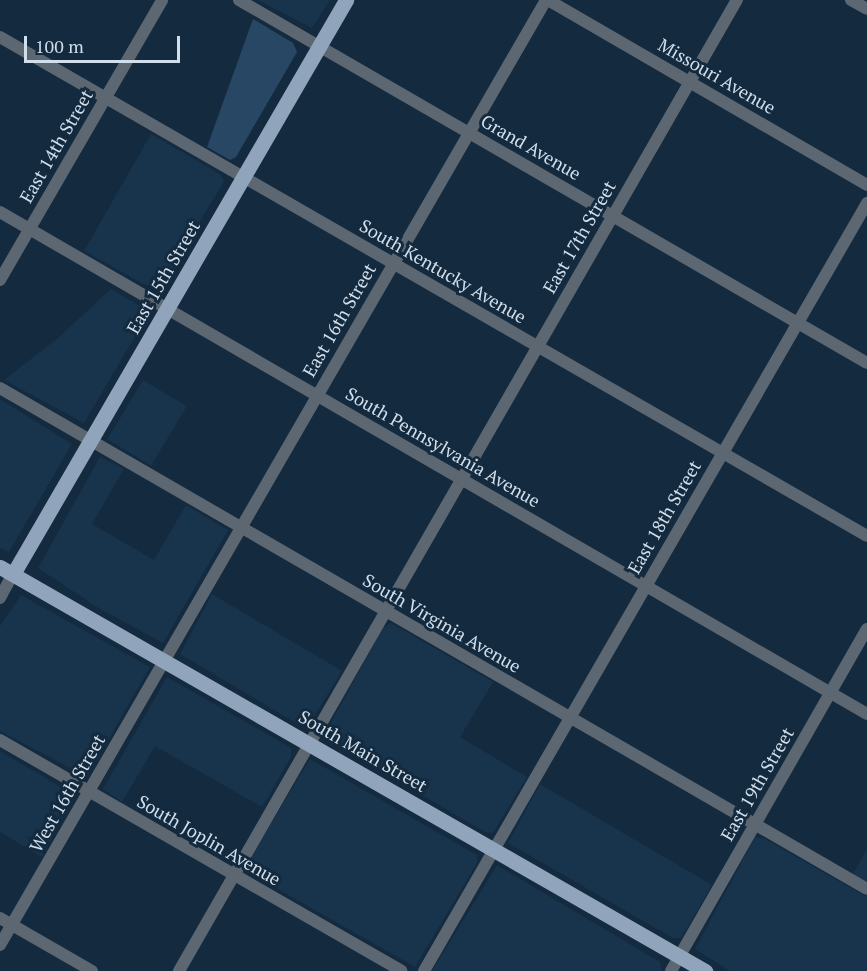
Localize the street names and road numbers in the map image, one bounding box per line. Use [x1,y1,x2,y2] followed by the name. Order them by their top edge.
[654,34,780,118] street label: Missouri Avenue
[15,86,97,206] street label: East 14th Street
[477,110,585,184] street label: Grand Avenue
[538,177,620,297] street label: East 17th Street
[356,214,530,328] street label: South Kentucky Avenue
[122,217,204,337] street label: East 15th Street
[298,260,380,380] street label: East 16th Street
[342,382,544,512] street label: South Pennsylvania Avenue
[623,457,705,577] street label: East 18th Street
[359,569,525,677] street label: South Virginia Avenue
[295,705,431,797] street label: South Main Street
[716,724,798,844] street label: East 19th Street
[25,730,109,856] street label: West 16th Street
[133,790,285,890] street label: South Joplin Avenue

